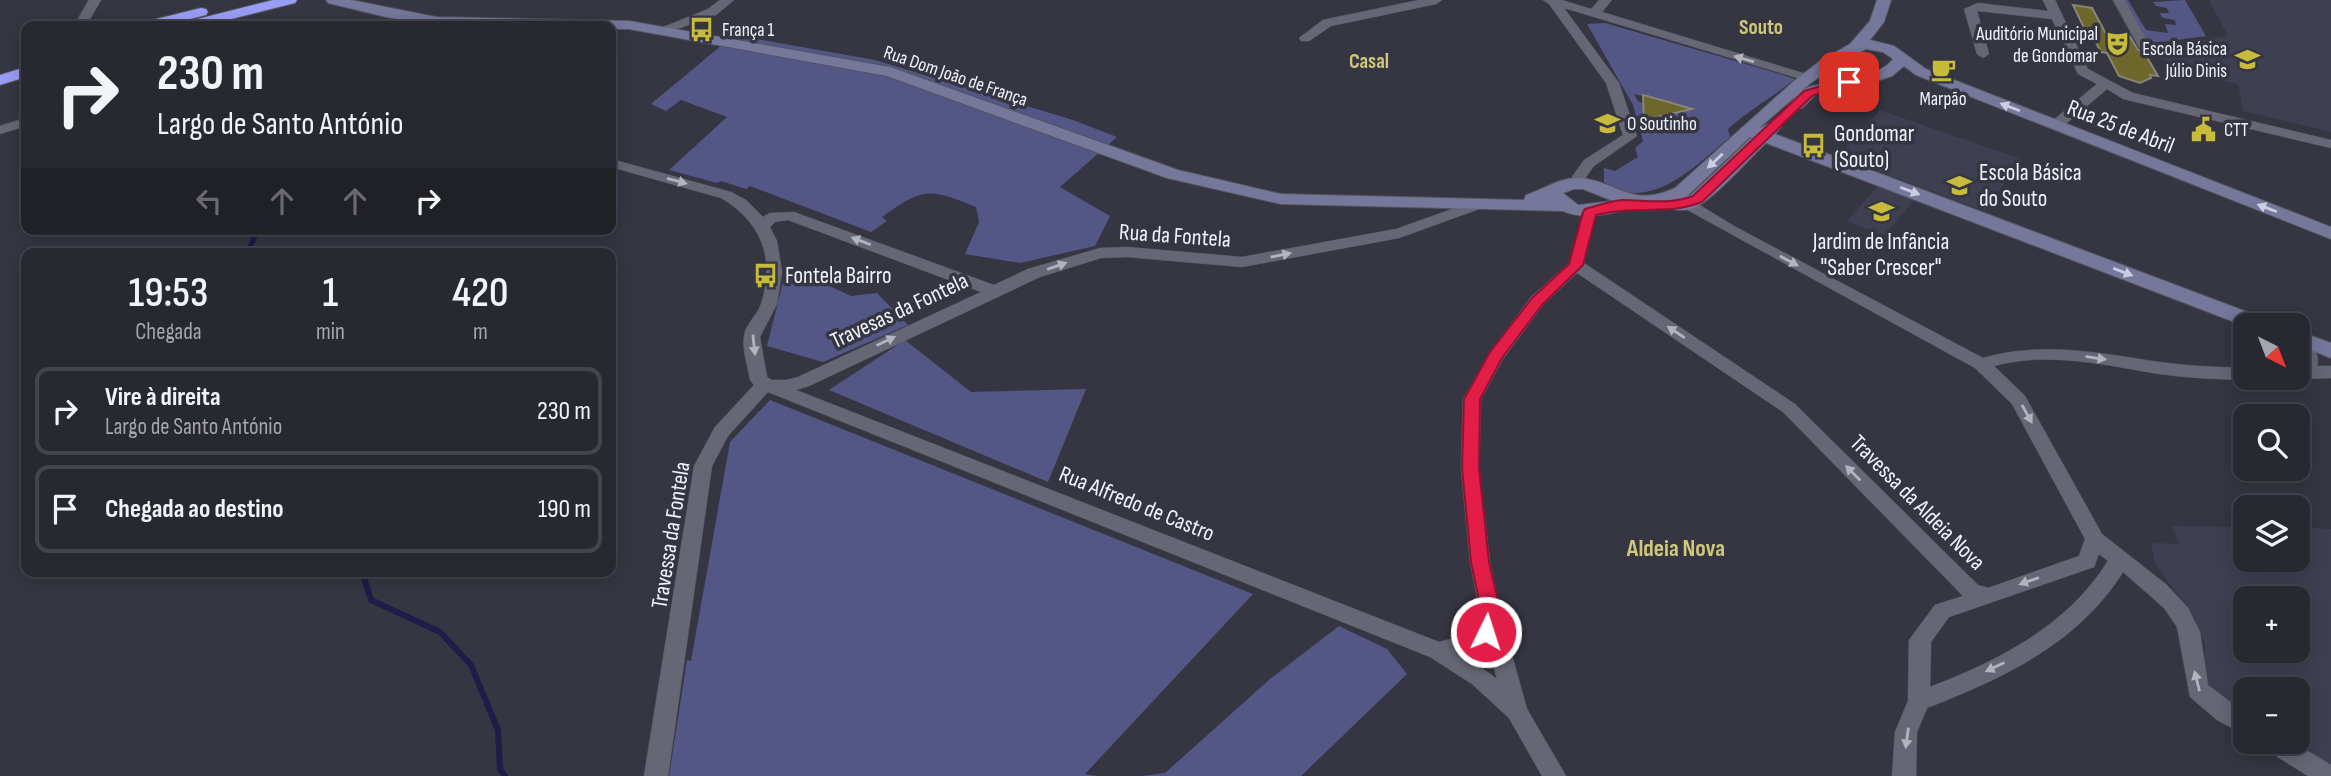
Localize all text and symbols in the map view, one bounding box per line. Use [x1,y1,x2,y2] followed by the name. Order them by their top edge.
[688,15,716,43] bus stop icon: França 1
[1739,15,1783,40] district label: Souto
[722,19,774,42] place label: França 1
[1975,23,2099,68] place label: Auditório Municipal de Gondomar
[2104,30,2132,58] theatre icon: Auditório Municipal de Gondomar
[2142,38,2227,83] place label: Escola Básica Júlio Dinis
[881,41,1030,112] street label: Rua Dom João de França
[157,45,264,104] text: 230 m
[2233,45,2261,73] school or university icon: Escola Básica Júlio Dinis
[42,49,133,140] icon: right
[1349,49,1389,74] district label: Casal
[1819,52,1879,112] pin
[1733,54,1754,64] one-way arrow
[1929,56,1957,84] cafe icon: Marpão
[1830,63,1868,101] icon: arrive
[1919,88,1967,111] place label: Marpão
[2063,94,2178,160] street label: Rua 25 de Abril
[1999,101,2020,112] one-way arrow
[157,105,404,144] text: Largo de Santo António
[1593,109,1621,137] school or university icon: O Soutinho
[1627,113,1697,136] place label: O Soutinho
[2190,115,2218,143] public building icon: CTT
[2224,119,2249,142] place label: CTT
[1834,120,1915,174] place label: Gondomar (Souto)
[1800,132,1828,160] bus stop icon: Gondomar (Souto)
[1707,153,1724,169] one-way arrow
[1979,159,2082,213] place label: Escola Básica do Souto
[1945,171,1973,199] school or university icon: Escola Básica do Souto
[666,176,688,187] one-way arrow
[190,182,228,220] icon: left
[263,182,301,220] icon: ahead
[336,182,374,220] icon: ahead
[409,182,447,220] icon: right
[1900,186,1921,197] one-way arrow
[1867,197,1895,225] school or university icon: Jardim de Infância "Saber Crescer"
[2257,202,2278,213] one-way arrow
[1118,218,1232,254] street label: Rua da Fontela
[1812,228,1949,282] place label: Jardim de Infância "Saber Crescer"
[850,236,871,247] one-way arrow
[1270,250,1292,261] one-way arrow
[1779,256,1799,267] one-way arrow
[1046,260,1067,270] one-way arrow
[751,261,779,289] bus stop icon: Fontela Bairro
[785,262,892,290] place label: Fontela Bairro
[2112,266,2133,277] one-way arrow
[826,267,973,355] street label: Travesas da Fontela
[128,268,208,319] text: 19:53
[322,268,338,319] text: 1
[452,268,509,319] text: 420
[2233,313,2310,390] north arrow
[2233,313,2310,754] map controls
[135,318,202,346] text: Chegada
[316,318,345,346] text: min
[473,318,488,346] text: m
[1667,325,1685,339] one-way arrow
[749,334,760,356] one-way arrow
[876,335,896,346] one-way arrow
[2086,353,2108,364] one-way arrow
[105,382,221,413] text: Vire à direita
[46,392,84,430] icon: right
[537,396,591,427] text: 230 m
[2021,404,2033,424] one-way arrow
[2233,404,2310,481] button: search
[105,413,282,441] text: Largo de Santo António
[1844,429,1991,576] street label: Travessa da Aldeia Nova
[646,460,696,611] street label: Travessa da Fontela
[1055,460,1218,548] street label: Rua Alfredo de Castro
[1846,465,1862,482] one-way arrow
[46,490,84,528] icon: arrive
[105,494,284,525] text: Chegada ao destino
[538,494,591,525] text: 190 m
[2233,495,2310,572] button: layers
[1626,534,1725,563] district label: Aldeia Nova
[2018,576,2039,587] one-way arrow
[2233,586,2310,663] button: +
[1449,595,1523,669] position arrow
[1985,662,2005,673] one-way arrow
[2192,669,2203,691] one-way arrow
[2233,677,2310,754] button: −
[1901,727,1912,749] one-way arrow

